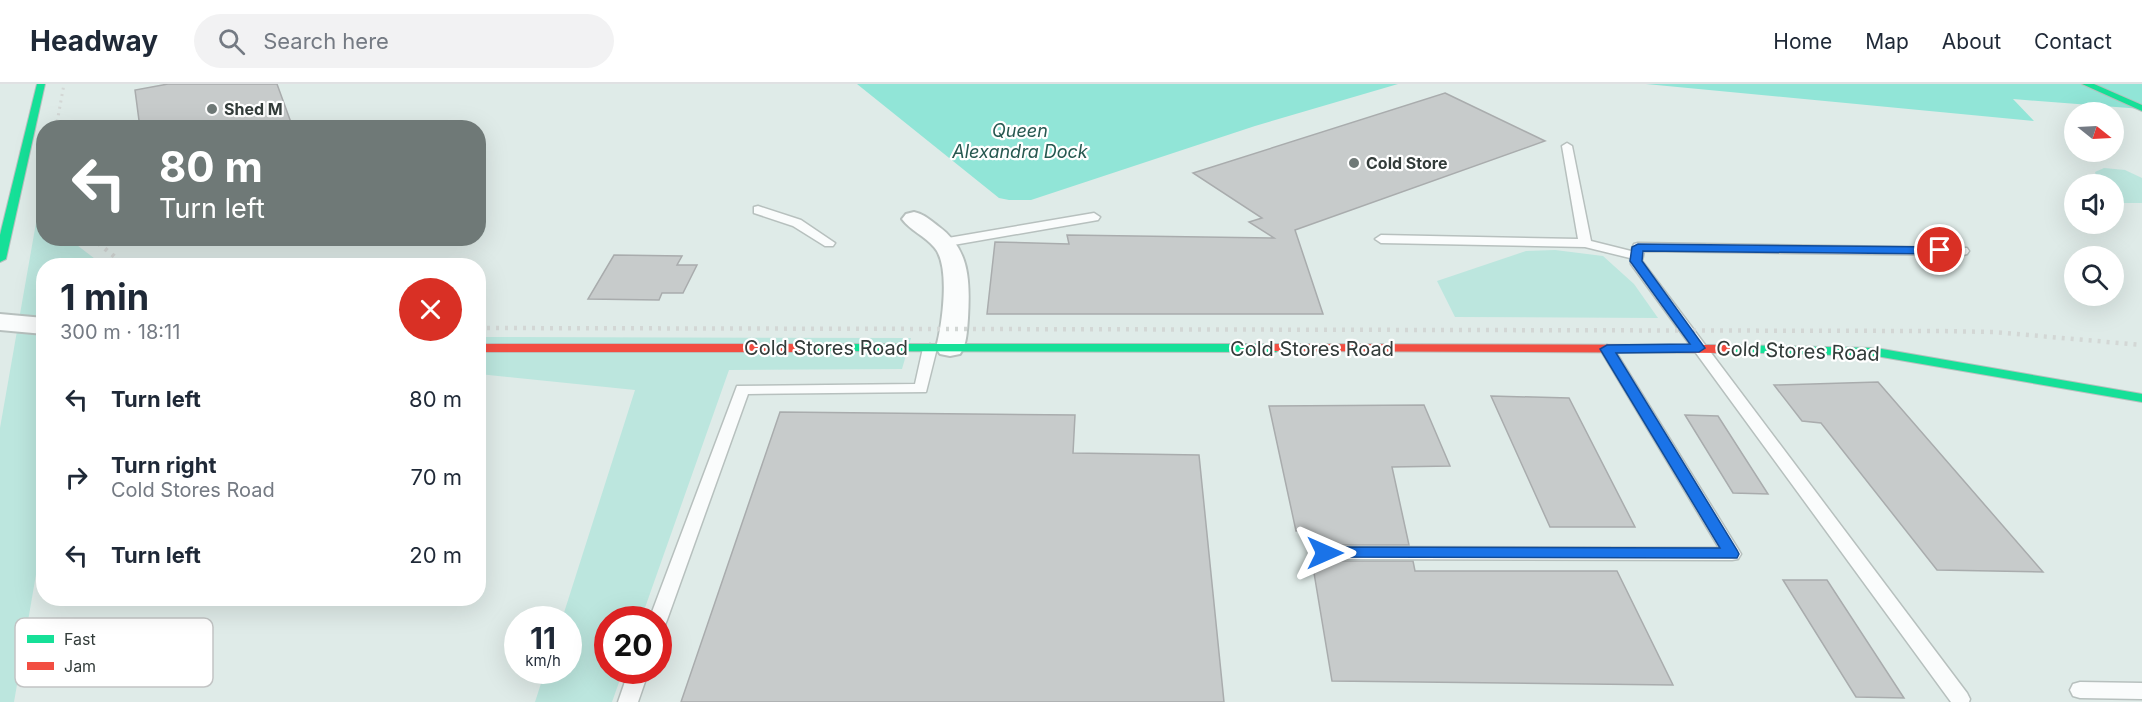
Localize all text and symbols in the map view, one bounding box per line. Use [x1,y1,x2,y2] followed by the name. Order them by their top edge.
[194,14,614,68] search box
[30,24,158,58] text: Headway
[215,25,248,58] icon: search
[263,28,389,54] text: Search here
[1773,29,1832,54] text: Home
[1865,29,1909,54] text: Map
[1942,29,2001,54] text: About
[2034,29,2112,54] text: Contact
[224,99,283,119] place label: Shed M
[205,102,219,116] marker: Shed M
[2064,102,2124,162] north arrow
[2064,102,2124,306] map controls
[951,120,1089,162] water label: Queen Alexandra Dock
[159,141,263,192] text: 80 m
[60,144,138,222] icon: left
[1366,153,1448,173] place label: Cold Store
[1347,156,1361,170] marker: Cold Store
[2064,174,2124,234] button: sound
[159,192,265,225] text: Turn left
[1914,224,1965,275] pin
[1923,233,1956,266] icon: arrive
[2064,246,2124,306] button: search
[60,275,149,319] text: 1 min
[399,278,462,341] button: close
[60,320,180,344] text: 300 m · 18:11
[744,336,908,360] street label: Cold Stores Road
[1716,336,1880,366] street label: Cold Stores Road
[1230,337,1394,361] street label: Cold Stores Road
[60,383,93,416] icon: left
[111,386,201,412] text: Turn left
[409,386,462,412] text: 80 m
[111,452,217,478] text: Turn right
[60,461,93,494] icon: right
[411,464,462,490] text: 70 m
[111,478,275,502] text: Cold Stores Road
[1293,521,1357,585] position arrow
[60,539,93,572] icon: left
[111,542,201,568] text: Turn left
[409,542,462,568] text: 20 m
[594,606,672,684] speed limit sign: 20
[15,618,213,687] legend
[530,620,556,656] text: 11
[64,629,96,649] text: Fast
[525,651,561,670] text: km/h
[64,656,96,676] text: Jam

